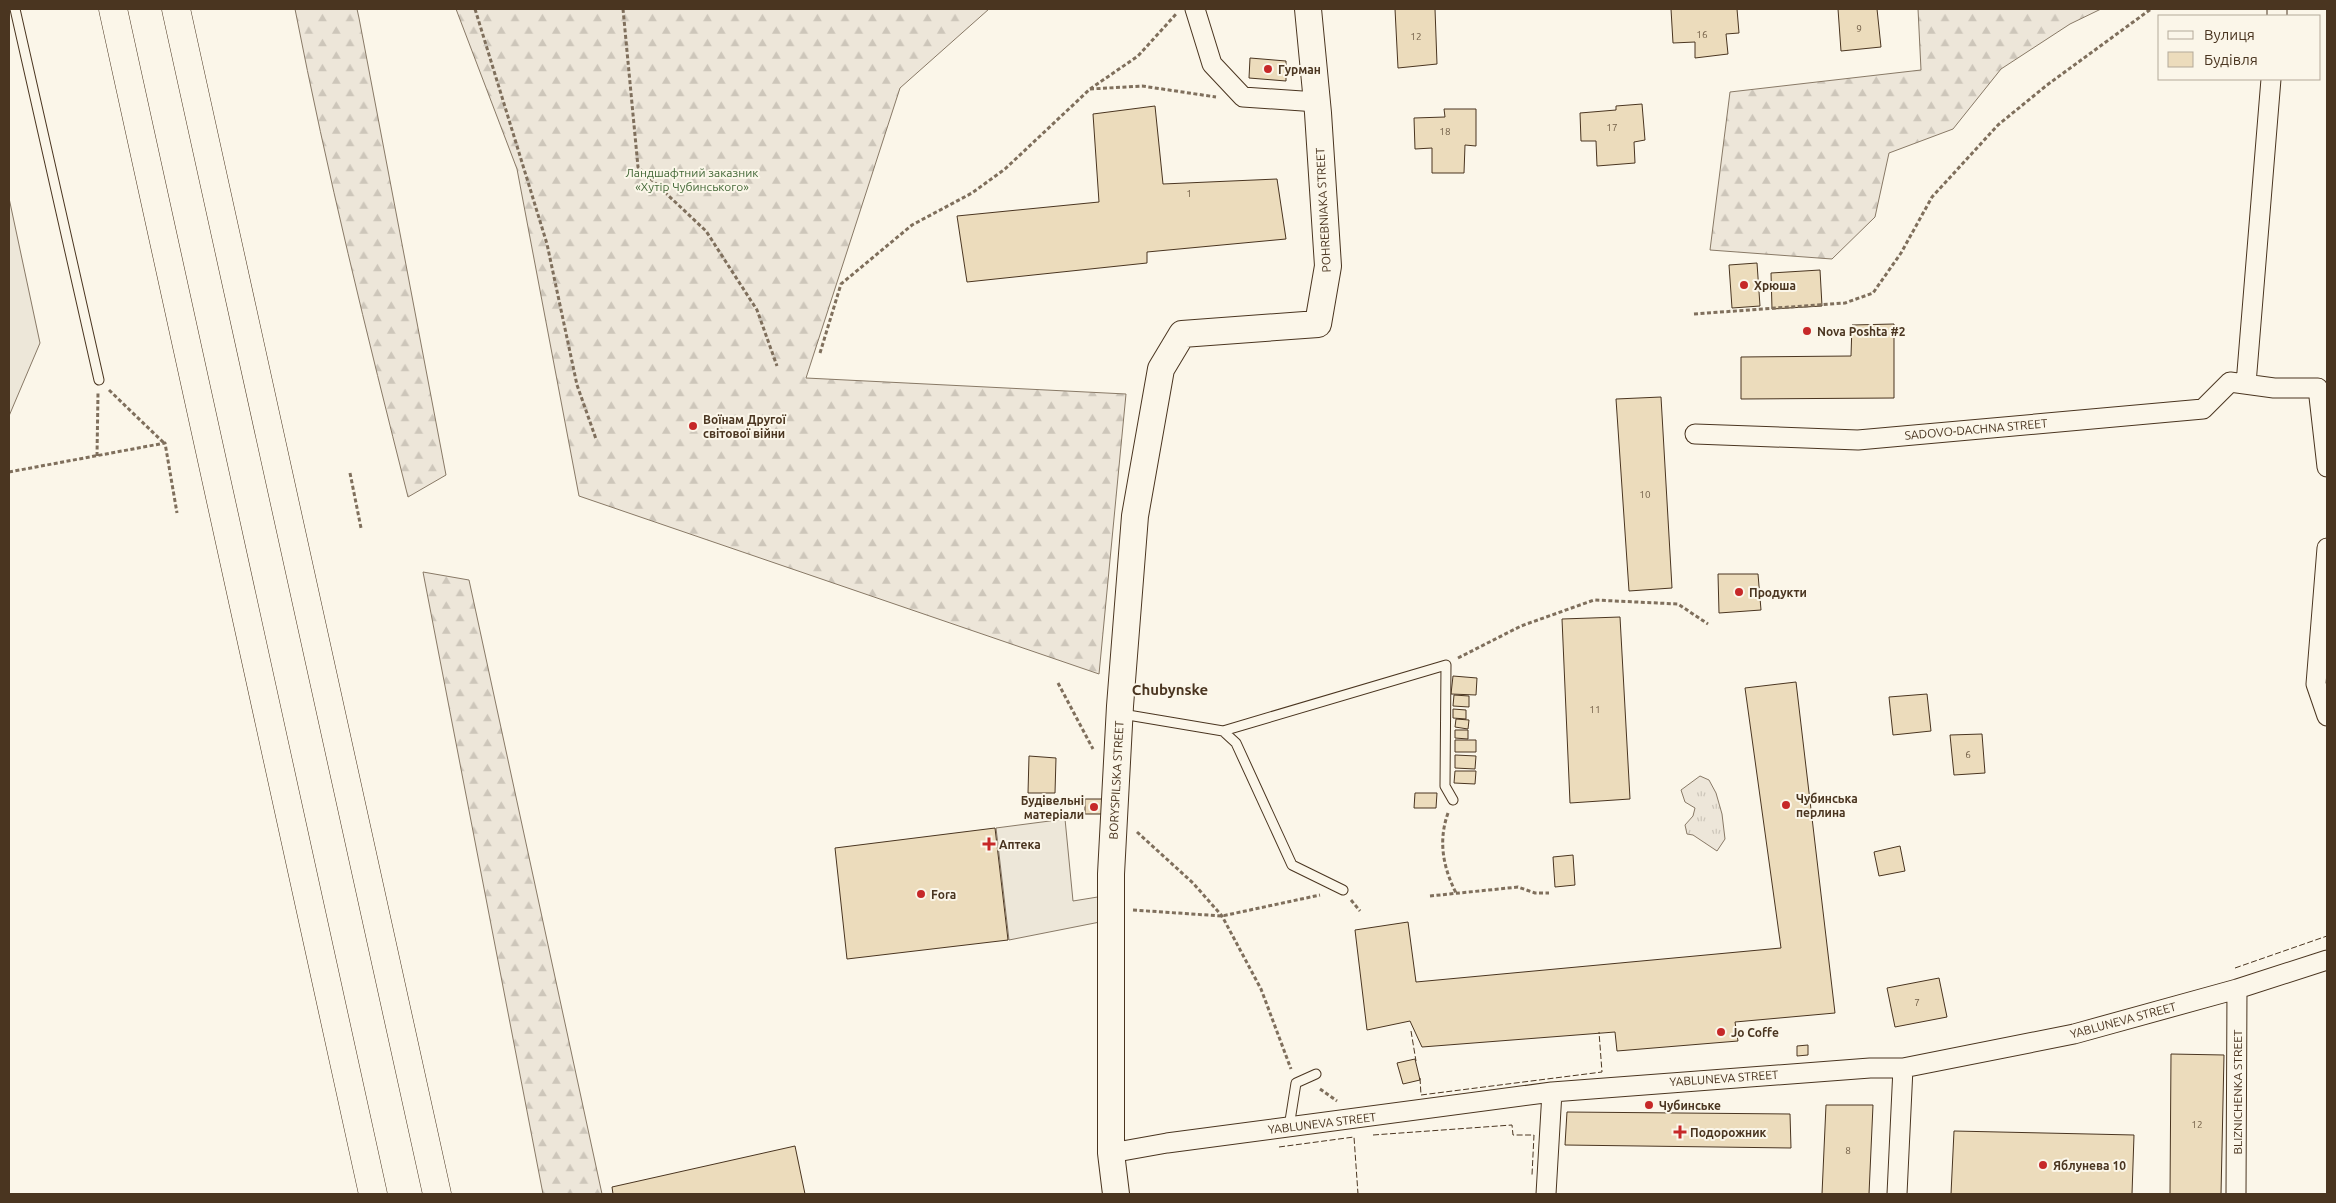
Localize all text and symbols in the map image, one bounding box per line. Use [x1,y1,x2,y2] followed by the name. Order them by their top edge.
[2158,15,2321,80] legend
[1856,23,1862,34] house number: 9
[2204,26,2255,43] text: Вулиця
[1696,29,1708,40] house number: 16
[1410,31,1422,42] house number: 12
[2204,51,2258,68] text: Будівля
[1262,63,1274,75] marker: Гурман
[1278,63,1321,76] place label: Гурман
[1606,122,1618,133] house number: 17
[1439,126,1451,137] house number: 18
[1313,147,1333,273] street label: POHREBNIAKA STREET
[625,166,759,193] park label: Ландшафтний заказник «Хутір Чубинського»
[1186,188,1192,199] house number: 1
[1738,279,1750,291] marker: Хрюша
[1754,279,1796,292] place label: Хрюша
[1801,325,1813,337] marker: Nova Poshta #2
[1817,325,1906,338] place label: Nova Poshta #2
[703,413,787,440] place label: Воїнам Другої світової війни
[1904,416,2048,442] street label: SADOVO-DACHNA STREET
[687,420,699,432] marker: Воїнам Другої світової війни
[1639,489,1651,500] house number: 10
[1733,586,1745,598] marker: Продукти
[1749,586,1807,599] place label: Продукти
[1132,681,1208,698] district label: Chubynske
[1589,704,1601,715] house number: 11
[1106,720,1126,840] street label: BORYSPILSKA STREET
[1965,749,1971,760] house number: 6
[1796,792,1858,819] place label: Чубинська перлина
[1021,794,1084,821] place label: Будівельні матеріали
[1780,799,1792,811] marker: Чубинська перлина
[1088,801,1100,813] marker: Будівельні матеріали
[983,838,995,850] marker: Аптека
[999,838,1041,851] place label: Аптека
[915,888,927,900] marker: Fora
[931,888,956,901] place label: Fora
[1914,997,1920,1008] house number: 7
[2069,1000,2178,1040] street label: YABLUNEVA STREET
[1715,1026,1727,1038] marker: Jo Coffe
[1731,1026,1779,1039] place label: Jo Coffe
[2231,1029,2244,1155] street label: BLIZNICHENKA STREET
[1669,1068,1779,1088] street label: YABLUNEVA STREET
[1643,1099,1655,1111] marker: Чубинське
[1659,1099,1721,1112] place label: Чубинське
[1267,1110,1377,1136] street label: YABLUNEVA STREET
[2191,1119,2203,1130] house number: 12
[1674,1126,1686,1138] marker: Подорожник
[1690,1126,1766,1139] place label: Подорожник
[1845,1145,1851,1156] house number: 8
[2037,1159,2049,1171] marker: Яблунева 10
[2053,1159,2126,1172] place label: Яблунева 10

